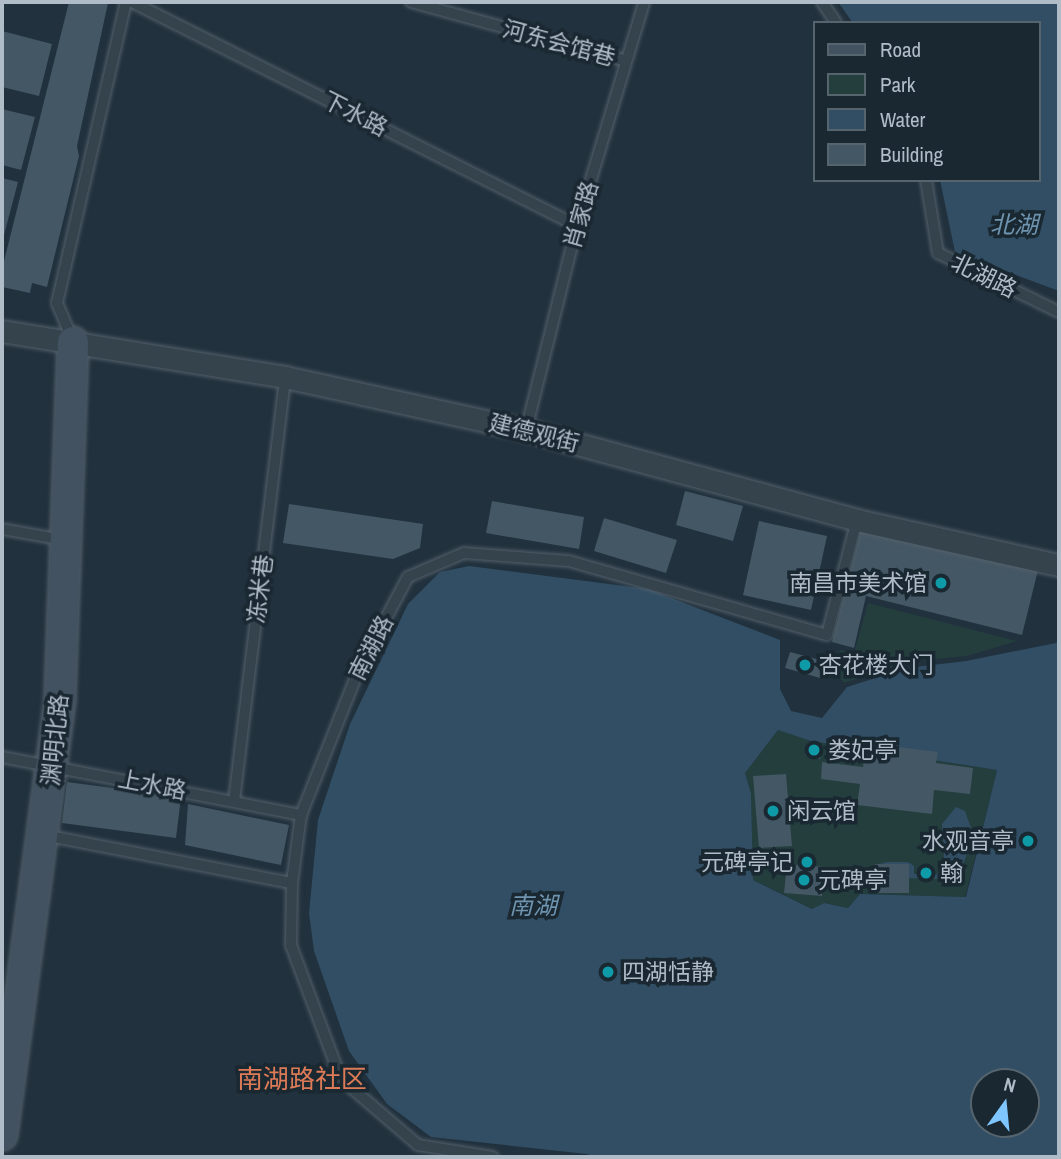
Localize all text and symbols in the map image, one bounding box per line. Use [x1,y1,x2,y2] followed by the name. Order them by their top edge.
[500,15,618,71] street label: 河东会馆巷
[813,21,1040,182] legend
[880,35,921,64] text: Road
[880,70,915,99] text: Park
[318,86,392,142] street label: 下水路
[880,105,925,134] text: Water
[880,140,943,169] text: Building
[558,178,604,252] street label: 肖家路
[990,211,1038,239] water label: 北湖
[947,248,1021,304] street label: 北湖路
[486,408,582,458] street label: 建德观街
[242,553,278,625] street label: 冻米巷
[789,569,927,597] place label: 南昌市美术馆
[933,575,949,591] marker: 南昌市美术馆
[343,611,399,685] street label: 南湖路
[819,651,934,679] place label: 杏花楼大门
[797,657,813,673] marker: 杏花楼大门
[36,693,74,787] street label: 渊明北路
[828,736,897,764] place label: 娄妃亭
[806,742,822,758] marker: 娄妃亭
[116,765,188,805] street label: 上水路
[787,797,856,825] place label: 闲云馆
[765,803,781,819] marker: 闲云馆
[922,827,1014,855] place label: 水观音亭
[1020,833,1036,849] marker: 水观音亭
[701,848,793,876] place label: 元碑亭记
[799,854,815,870] marker: 元碑亭记
[940,859,963,887] place label: 翰
[918,865,934,881] marker: 翰
[818,866,887,894] place label: 元碑亭
[796,872,812,888] marker: 元碑亭
[509,892,557,920] water label: 南湖
[622,958,714,986] place label: 四湖恬静
[600,964,616,980] marker: 四湖恬静
[237,1063,367,1095] district label: 南湖路社区
[970,1068,1040,1138] north arrow
[1001,1071,1019,1099] text: N

